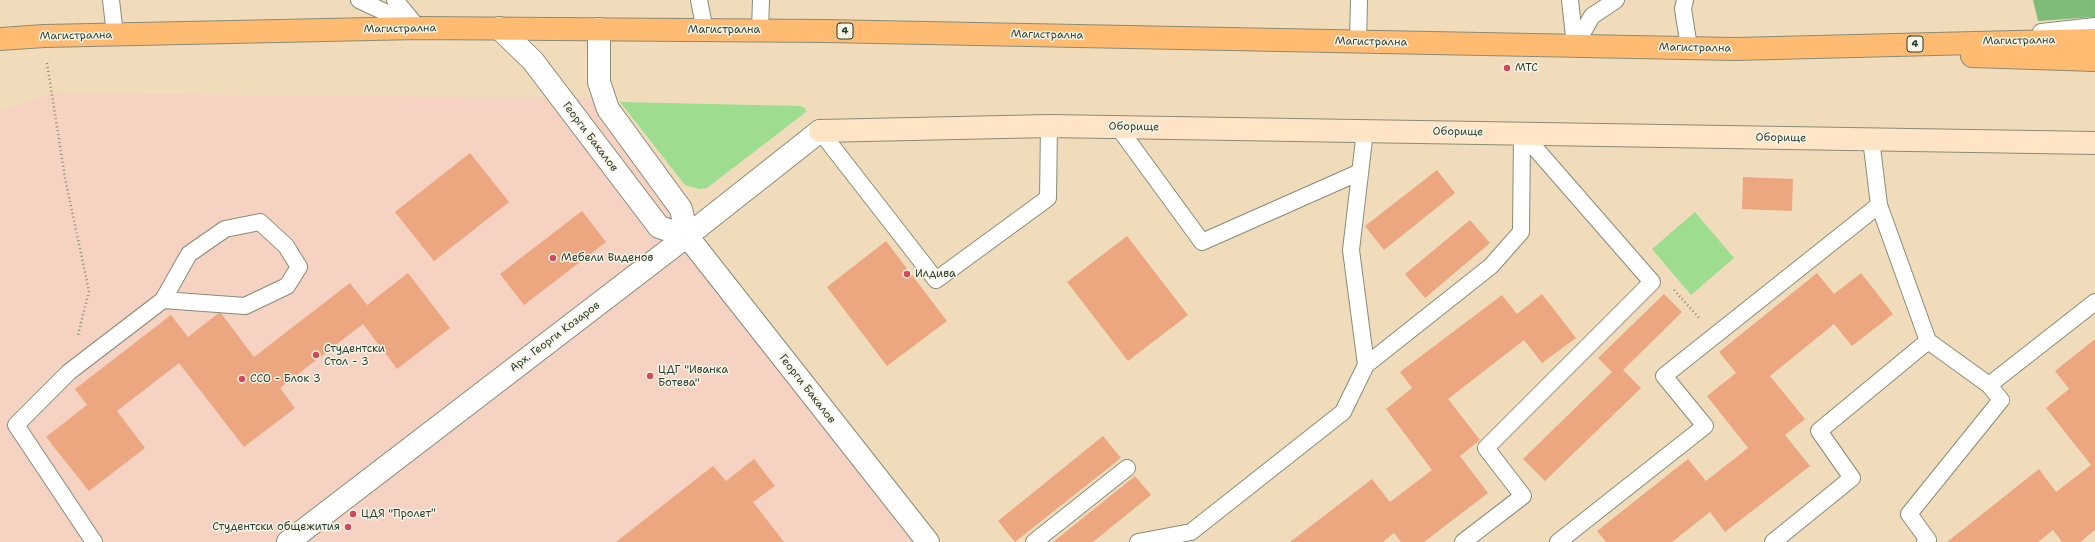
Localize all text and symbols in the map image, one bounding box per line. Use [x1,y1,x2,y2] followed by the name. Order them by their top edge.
[364,22,436,36] street label: Магистрална
[688,23,760,37] street label: Магистрална
[837,23,853,39] road number: 4
[1011,28,1083,42] street label: Магистрална
[40,29,112,43] street label: Магистрална
[1983,34,2055,48] street label: Магистрална
[1335,35,1407,49] street label: Магистрална
[1907,36,1923,52] road number: 4
[1659,41,1731,55] street label: Магистрална
[1515,61,1538,75] place label: МТС
[1502,63,1512,73] marker: МТС
[560,100,620,174] street label: Георги Бакалов
[1109,120,1159,134] street label: Оборище
[1433,125,1483,139] street label: Оборище
[1756,131,1806,145] street label: Оборище
[561,251,653,265] place label: Мебели Виденов
[548,253,558,263] marker: Мебели Виденов
[915,267,956,281] place label: Илдива
[902,269,912,279] marker: Илдива
[507,299,603,375] street label: Арх. Георги Козаров
[324,342,385,368] place label: Студентски Стол - 3
[311,350,321,360] marker: Студентски Стол - 3
[776,352,838,426] street label: Георги Бакалов
[658,363,728,389] place label: ЦДГ "Иванка Ботева"
[645,371,655,381] marker: ЦДГ "Иванка Ботева"
[250,372,321,386] place label: ССО - Блок 3
[237,374,247,384] marker: ССО - Блок 3
[361,507,436,521] place label: ЦДЯ "Пролет"
[348,509,358,519] marker: ЦДЯ "Пролет"
[212,520,340,534] place label: Студентски общежития
[343,522,353,532] marker: Студентски общежития

